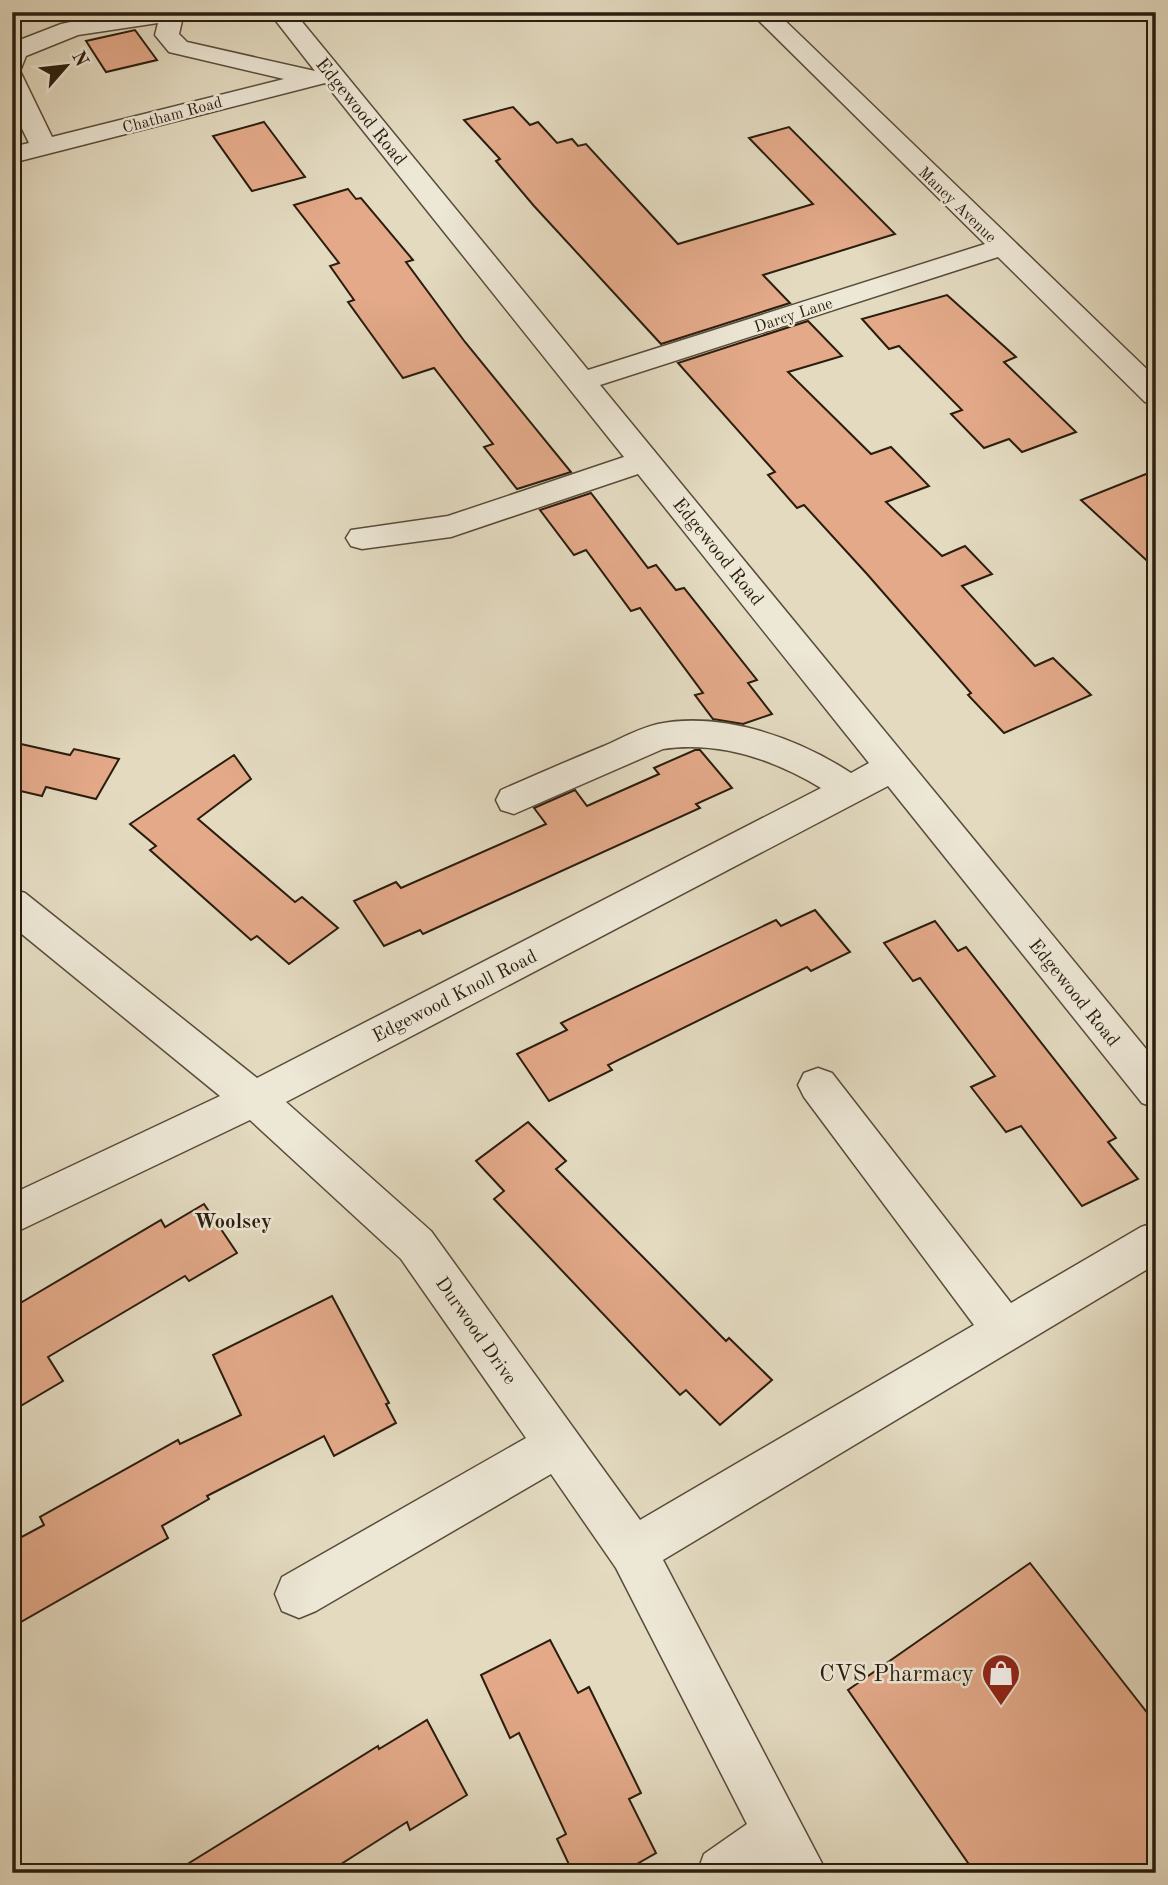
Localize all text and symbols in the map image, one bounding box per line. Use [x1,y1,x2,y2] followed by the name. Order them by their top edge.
[32,32,102,102] north arrow
[67,48,91,70] text: N
[311,55,409,170] street label: Edgewood Road
[121,95,224,137] street label: Chatham Road
[915,165,999,246] street label: Maney Avenue
[752,296,835,336] street label: Darcy Lane
[668,495,766,610] street label: Edgewood Road
[1024,936,1122,1051] street label: Edgewood Road
[370,947,541,1047] street label: Edgewood Knoll Road
[194,1212,272,1233] district label: Woolsey
[431,1274,519,1389] street label: Durwood Drive
[980,1652,1022,1707] shop icon: CVS Pharmacy
[819,1663,974,1686] place label: CVS Pharmacy

